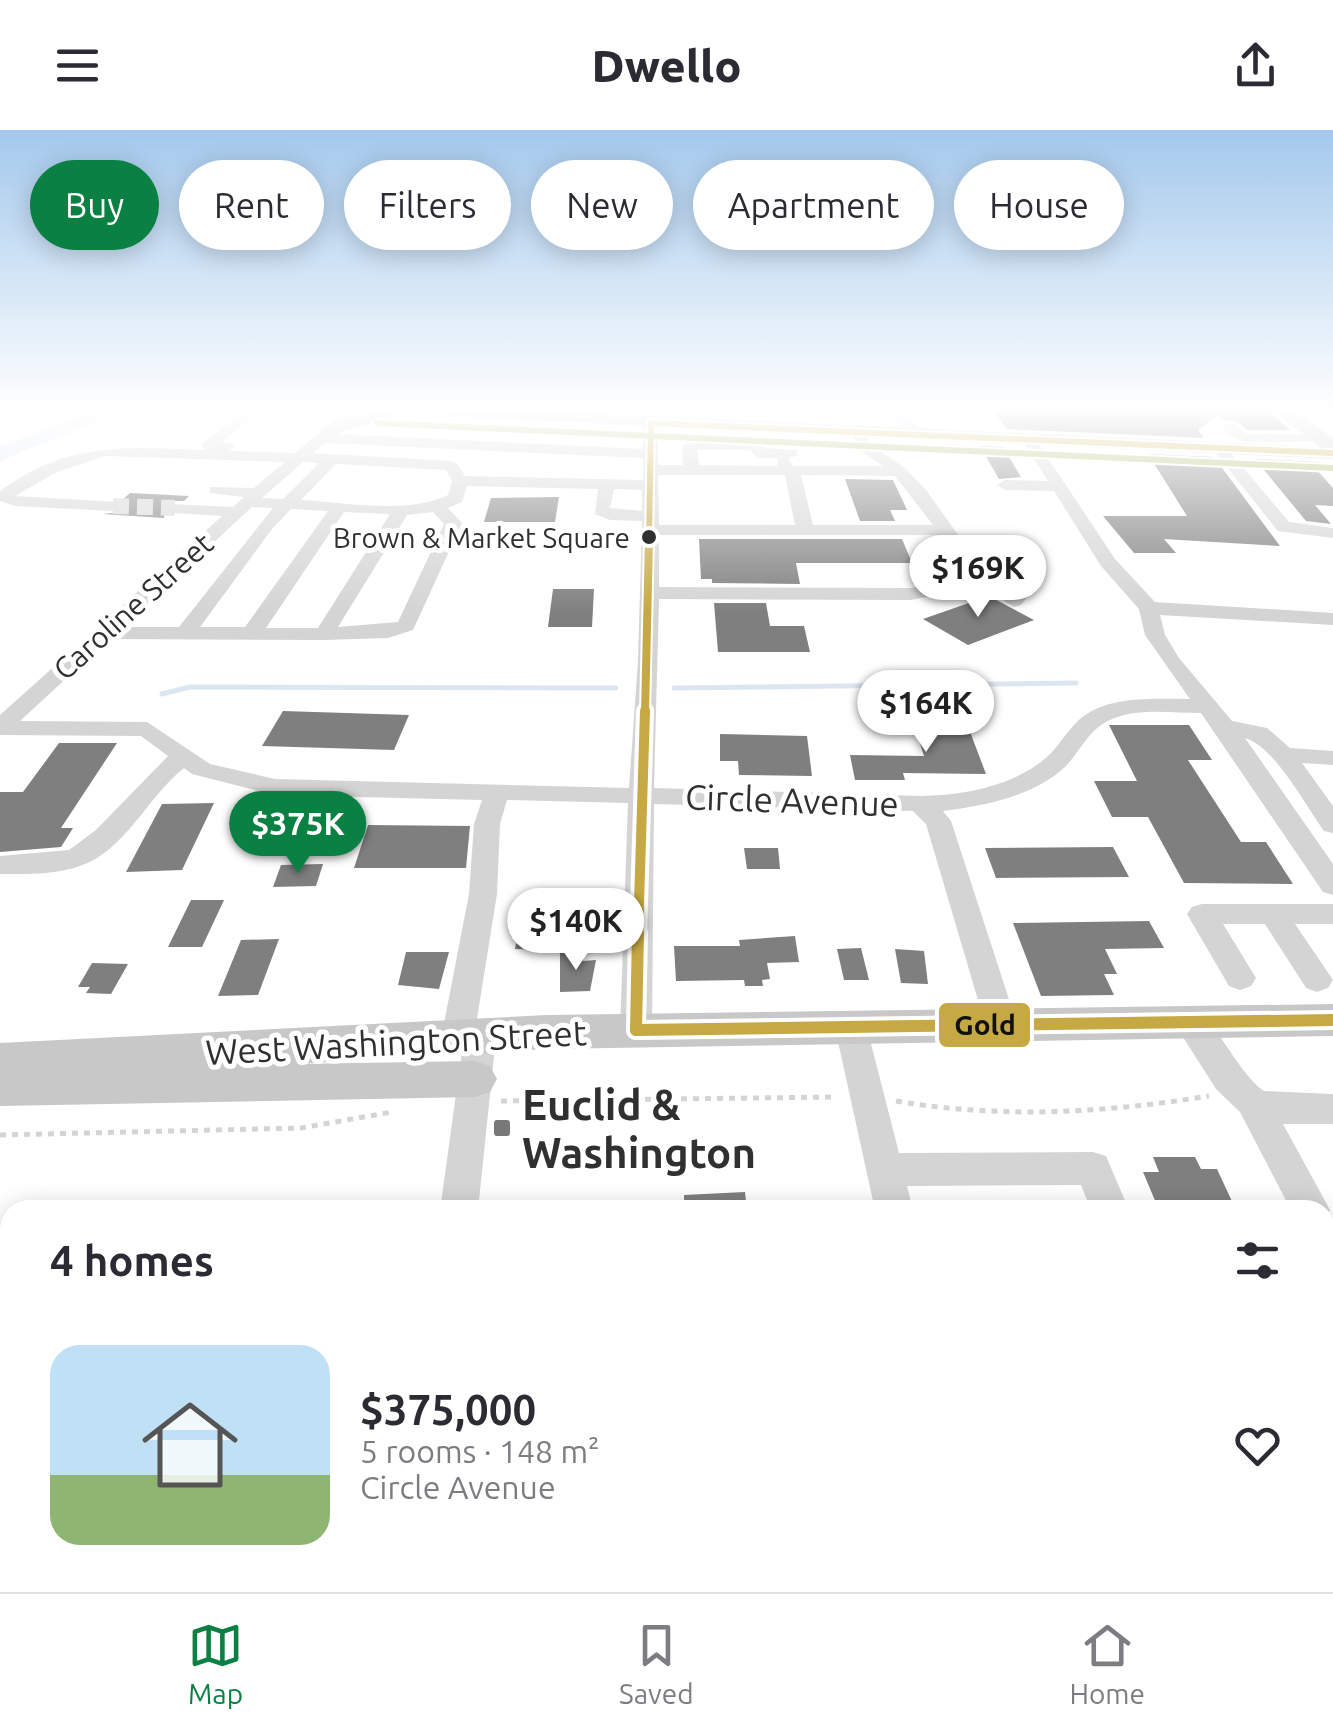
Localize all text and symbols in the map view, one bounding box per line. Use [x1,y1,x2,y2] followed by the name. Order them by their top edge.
[50,38,105,93] icon: menu
[1228,38,1283,93] icon: share
[592,40,741,91] text: Dwello
[30,160,159,250] chip: Buy
[179,160,324,250] chip: Rent
[344,160,511,250] chip: Filters
[531,160,673,250] chip: New
[693,160,934,250] chip: Apartment
[954,160,1124,250] chip: House
[333,522,630,553] place label: Brown & Market Square
[46,526,220,686] street label: Caroline Street
[639,527,659,547] marker: Brown & Market Square
[908,535,1048,620] pin: $169K
[931,549,1025,585] text: $169K
[856,670,996,755] pin: $164K
[879,684,973,720] text: $164K
[684,776,900,824] street label: Circle Avenue
[228,791,368,876] pin: $375K
[251,805,345,841] text: $375K
[506,888,646,973] pin: $140K
[529,902,623,938] text: $140K
[937,1001,1032,1049] line badge: Gold
[954,1009,1016,1040] text: Gold
[204,1012,588,1072] street label: West Washington Street
[522,1081,756,1176] place label: Euclid & Washington
[491,1117,513,1139] marker: Euclid & Washington
[1230,1233,1285,1288] icon: filters
[50,1237,214,1284] text: 4 homes
[130,1385,250,1505] icon: home
[360,1386,536,1433] text: $375,000
[1230,1418,1285,1473] icon: heart
[360,1433,600,1469] text: 5 rooms · 148 m²
[360,1469,556,1505] text: Circle Avenue
[188,1618,243,1709] tab: Map
[619,1618,694,1709] tab: Saved
[1069,1618,1145,1709] tab: Home

